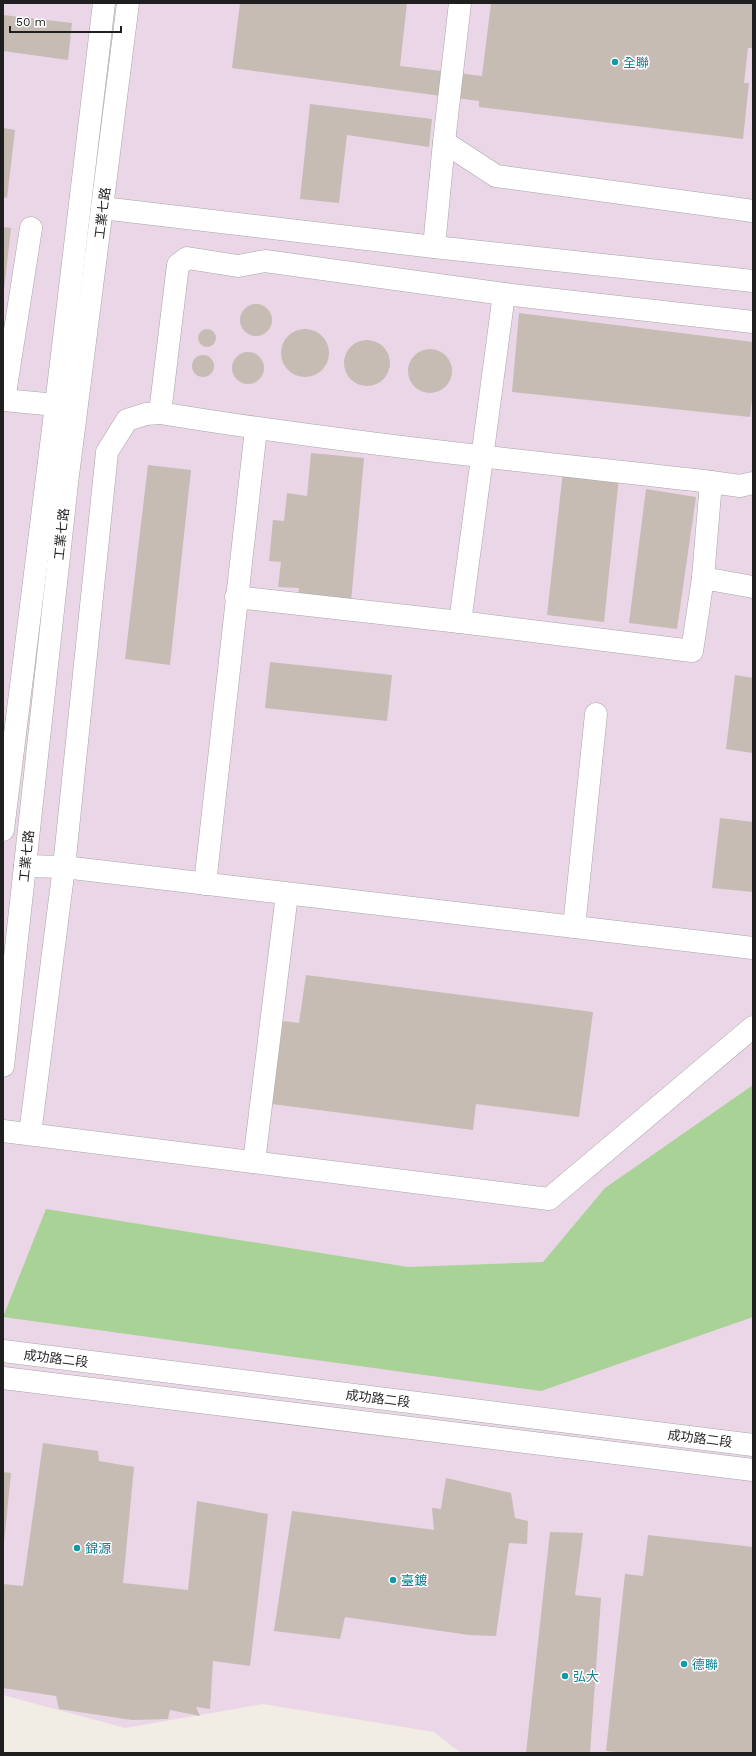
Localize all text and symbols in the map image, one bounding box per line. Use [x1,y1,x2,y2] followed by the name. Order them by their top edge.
[10,8,121,34] scale bar
[16,15,46,29] text: 50 m
[623,55,649,70] place label: 全聯
[610,57,620,67] marker: 全聯
[92,186,113,240] street label: 工業七路
[51,507,72,561] street label: 工業七路
[16,829,37,883] street label: 工業七路
[23,1347,89,1370] street label: 成功路二段
[345,1387,411,1410] street label: 成功路二段
[667,1427,733,1450] street label: 成功路二段
[85,1541,111,1556] place label: 錦源
[72,1543,82,1553] marker: 錦源
[401,1573,427,1588] place label: 臺鍍
[388,1575,398,1585] marker: 臺鍍
[692,1657,718,1672] place label: 德聯
[679,1659,689,1669] marker: 德聯
[573,1669,599,1684] place label: 弘大
[560,1671,570,1681] marker: 弘大

